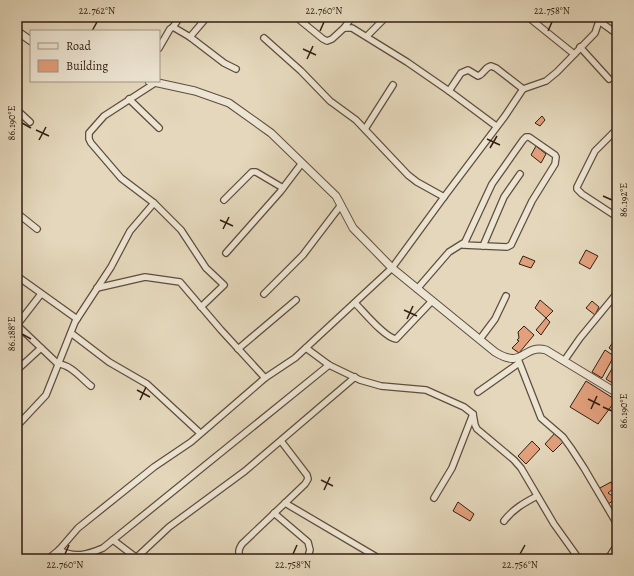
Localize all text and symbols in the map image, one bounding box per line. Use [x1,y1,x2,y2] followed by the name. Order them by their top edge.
[79,4,115,17] text: 22.762°N
[306,4,342,17] text: 22.760°N
[534,4,570,17] text: 22.758°N
[30,30,160,82] legend
[66,38,92,54] text: Road
[66,58,108,74] text: Building
[5,106,18,140] text: 86.190°E
[617,183,630,217] text: 86.192°E
[5,317,18,351] text: 86.188°E
[617,394,630,428] text: 86.190°E
[47,558,83,571] text: 22.760°N
[275,558,311,571] text: 22.758°N
[502,558,538,571] text: 22.756°N

